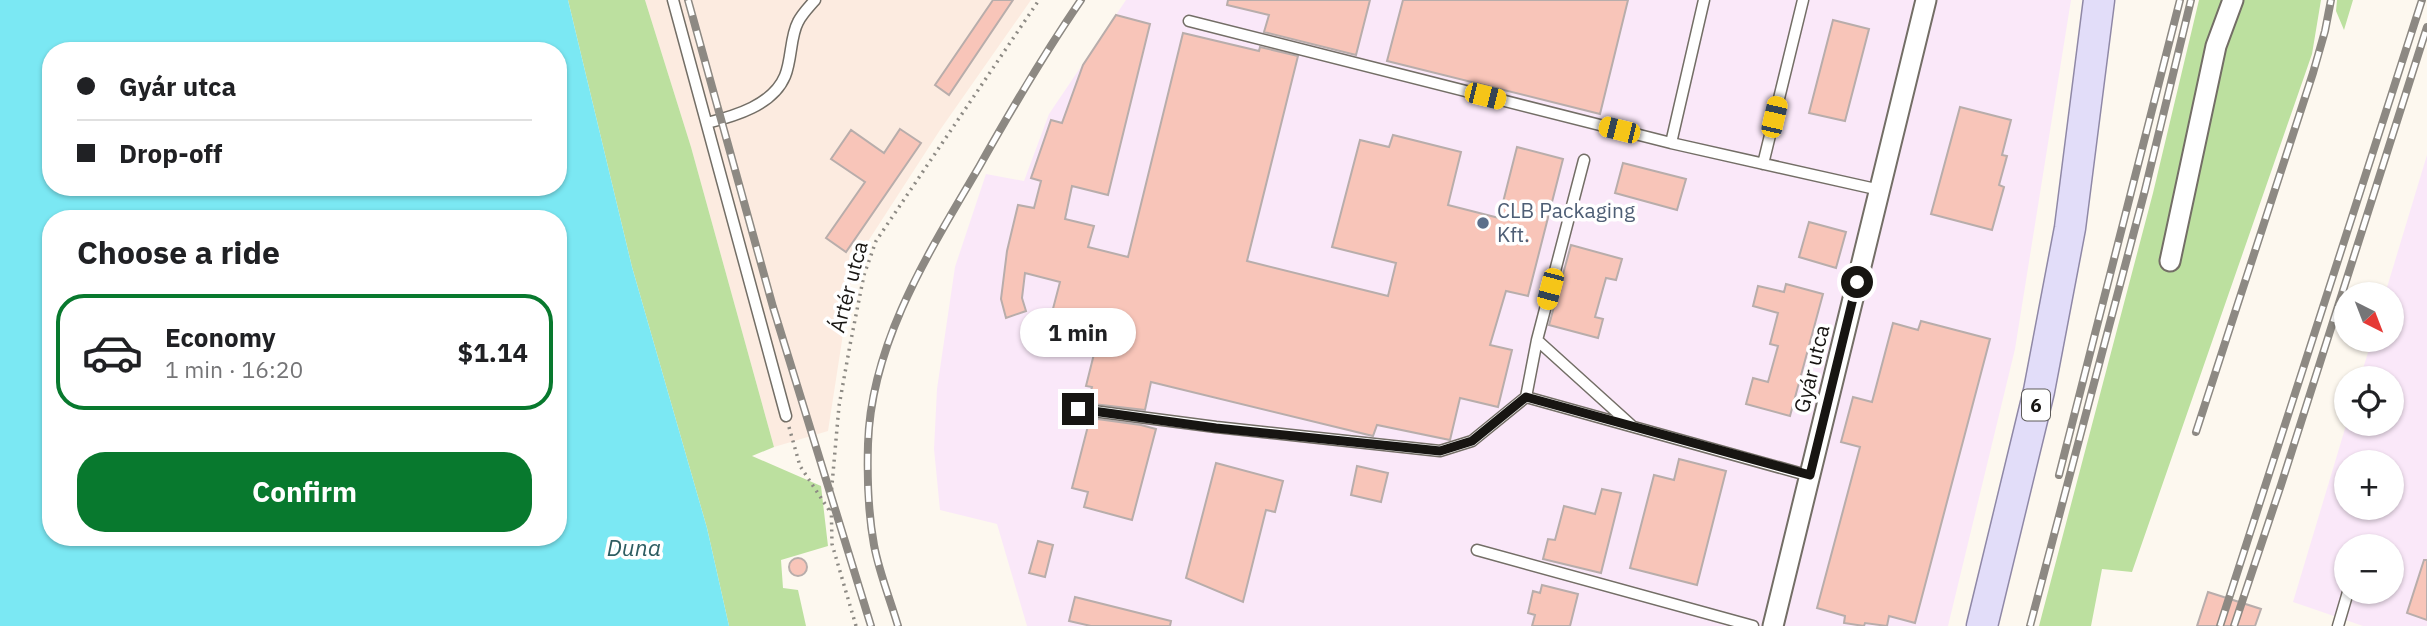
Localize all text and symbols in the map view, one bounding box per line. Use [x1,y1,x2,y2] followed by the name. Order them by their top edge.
[119,69,236,103] text: Gyár utca
[1463,81,1508,111] car
[1760,94,1789,140] car
[1597,115,1642,145] car
[119,136,222,170] text: Drop-off
[1497,196,1635,248] place label: CLB Packaging Kft.
[1475,215,1491,231] marker: CLB Packaging Kft.
[77,231,280,273] text: Choose a ride
[822,238,874,336] street label: Ártér utca
[1535,266,1566,312] car
[1841,266,1873,298] route start
[2334,282,2404,352] north arrow
[2334,282,2404,604] map controls
[1020,308,1136,356] callout: 1 min
[1048,317,1108,347] text: 1 min
[165,320,276,354] text: Economy
[81,321,144,384] icon: car
[1787,322,1835,416] street label: Gyár utca
[458,335,528,369] text: $1.14
[165,354,303,384] text: 1 min · 16:20
[2334,366,2404,436] button: locate
[2022,390,2050,420] road number: 6
[1062,393,1094,425] route end
[2334,450,2404,520] button: +
[77,452,532,532] button: Confirm
[607,532,661,562] water label: Duna
[2334,534,2404,604] button: −

